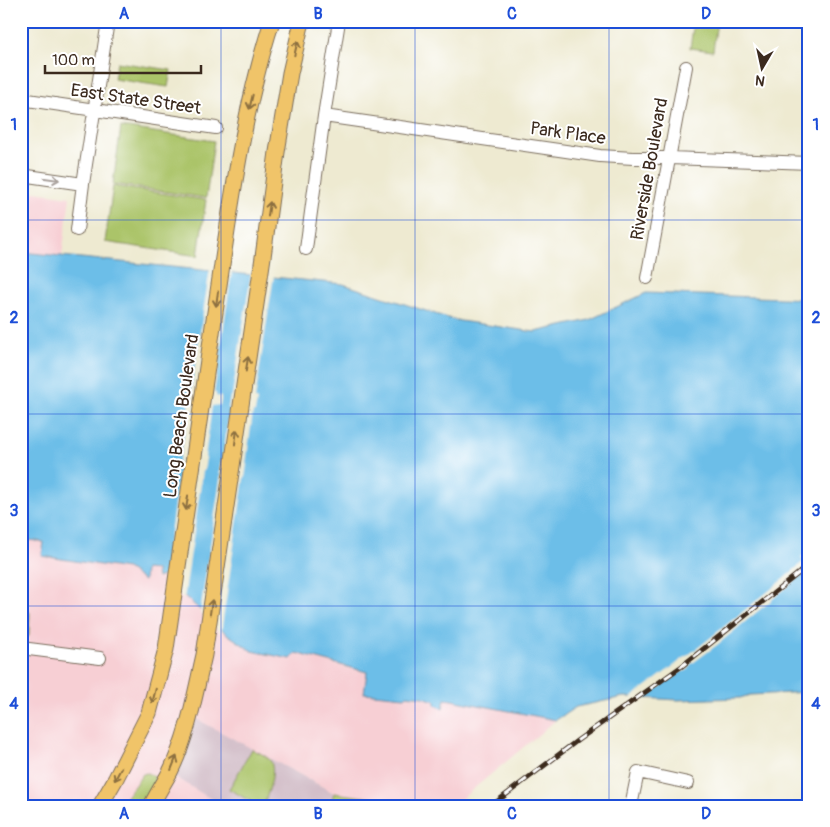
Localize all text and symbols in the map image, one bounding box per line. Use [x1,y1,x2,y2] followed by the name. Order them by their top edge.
[119,4,130,24] text: A
[313,4,323,24] text: B
[507,4,517,24] text: C
[701,4,711,24] text: D
[292,41,301,57] one-way arrow
[45,42,201,74] scale bar
[738,42,788,92] north arrow
[52,51,95,70] text: 100 m
[754,71,766,89] text: N
[69,79,203,120] street label: East State Street
[246,94,255,110] one-way arrow
[626,96,673,242] street label: Riverside Boulevard
[11,115,17,135] text: 1
[813,115,819,135] text: 1
[529,117,607,150] street label: Park Place
[44,174,60,184] one-way arrow
[265,201,275,217] one-way arrow
[212,291,222,307] one-way arrow
[10,308,19,328] text: 2
[812,308,821,328] text: 2
[159,333,204,499] street label: Long Beach Boulevard
[242,357,252,373] one-way arrow
[231,429,241,445] one-way arrow
[182,495,192,511] one-way arrow
[10,501,19,521] text: 3
[812,501,821,521] text: 3
[207,599,217,615] one-way arrow
[149,688,158,704] one-way arrow
[9,694,19,714] text: 4
[811,694,821,714] text: 4
[169,756,179,771] one-way arrow
[113,766,122,781] one-way arrow
[119,804,130,824] text: A
[313,804,323,824] text: B
[507,804,517,824] text: C
[701,804,711,824] text: D

